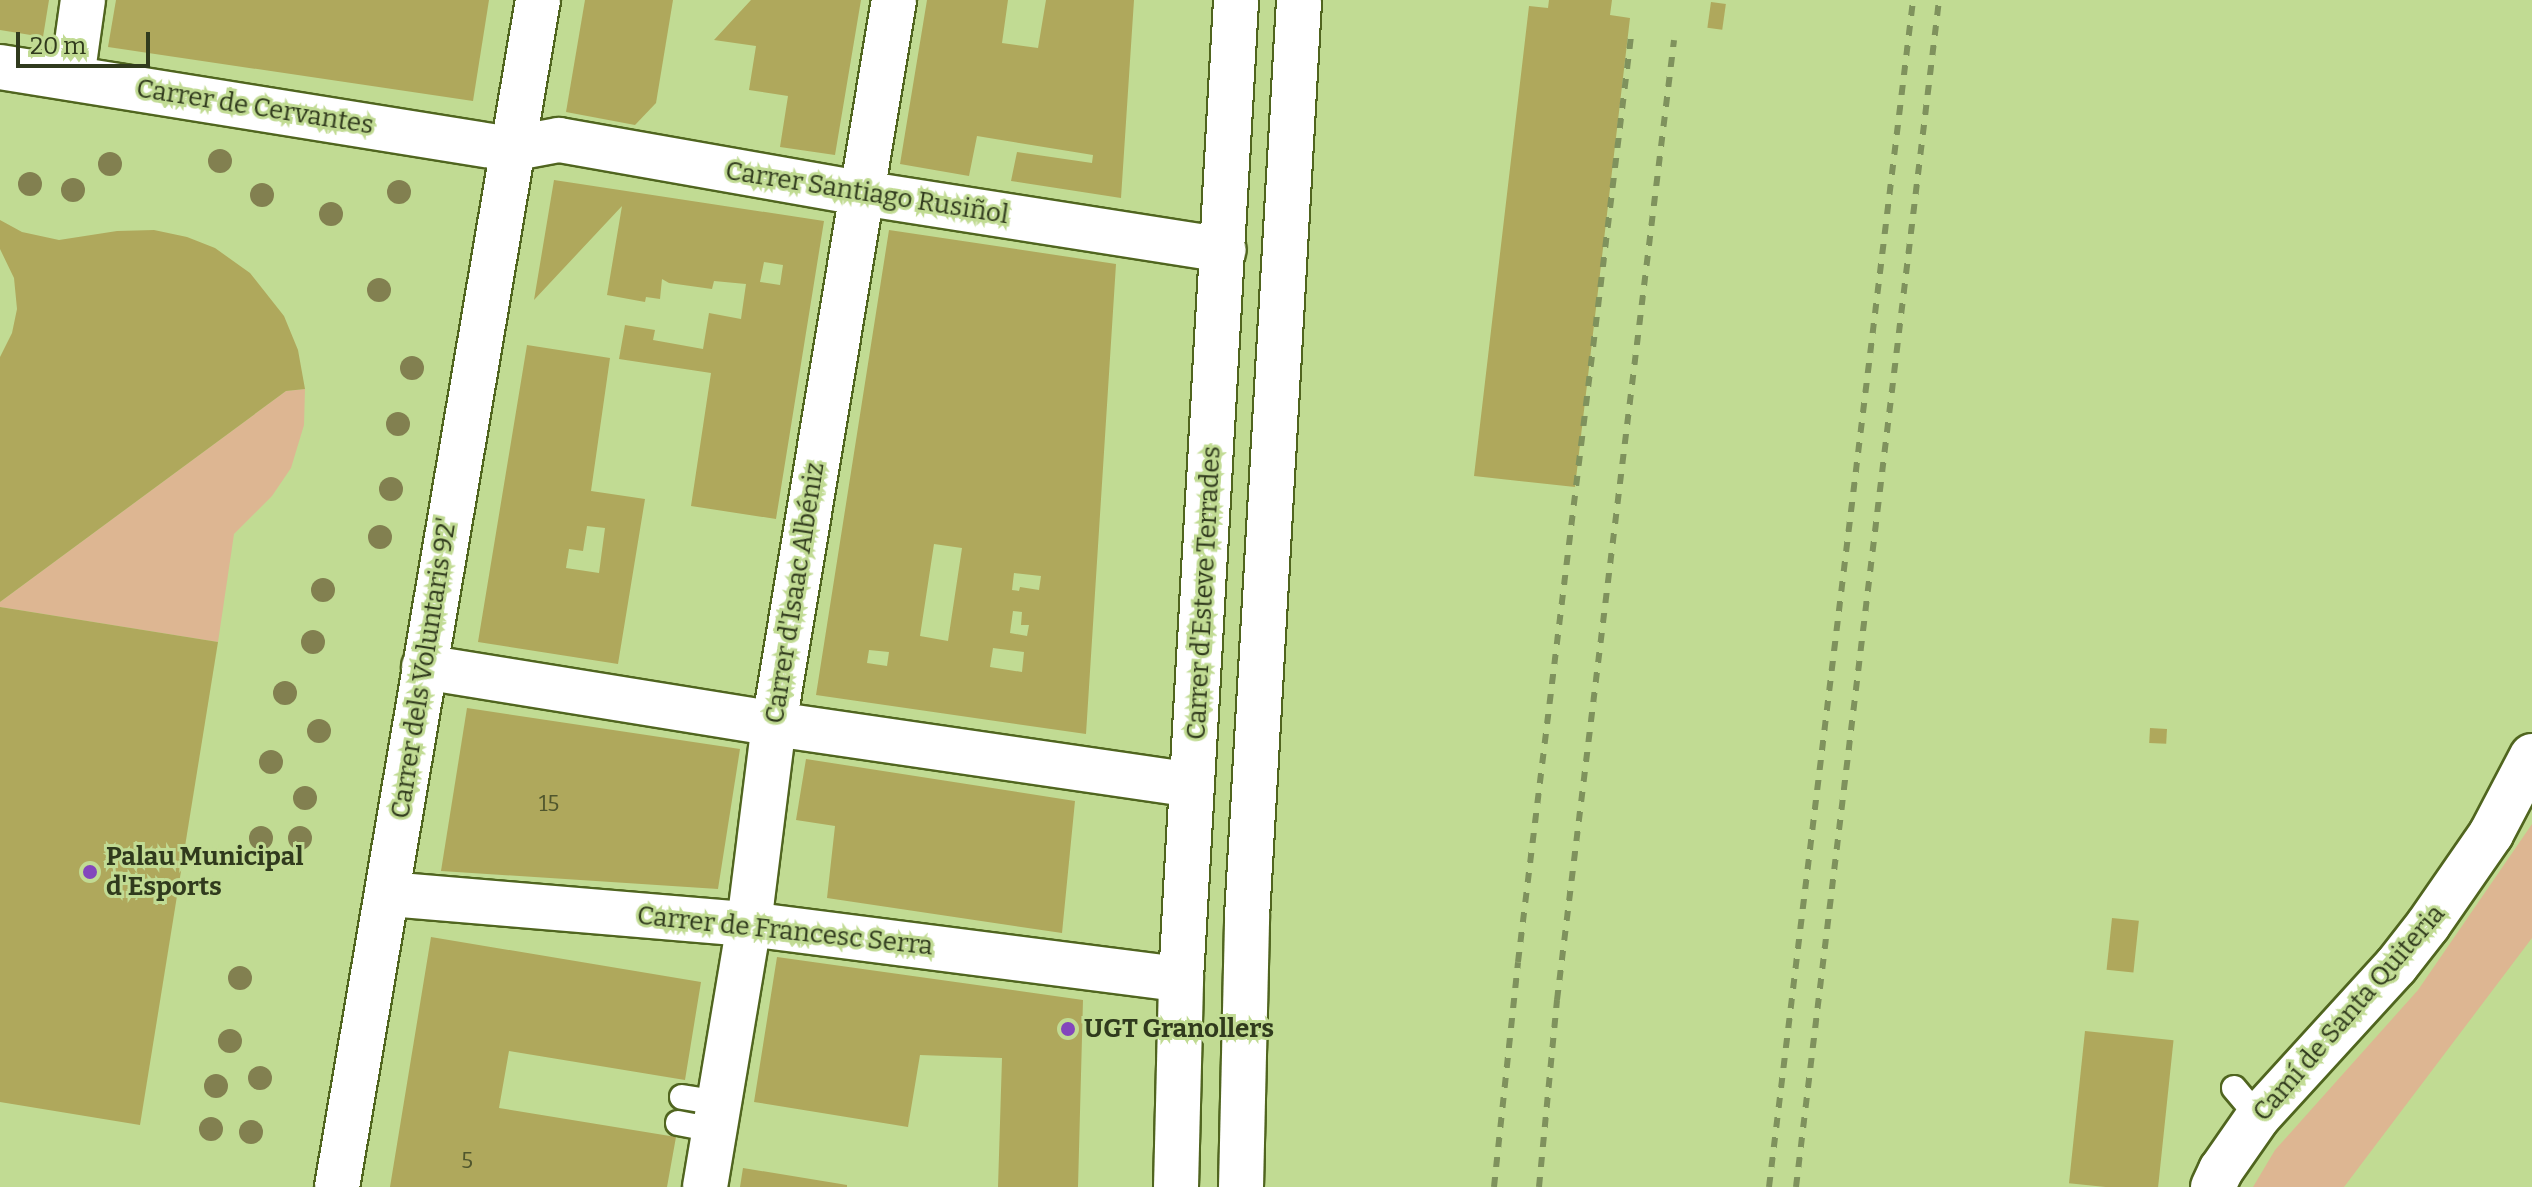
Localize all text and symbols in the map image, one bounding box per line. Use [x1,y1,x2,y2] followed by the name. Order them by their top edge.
[20,16,154,66] scale bar
[30,32,86,60] text: 20 m
[134,73,376,141] street label: Carrer de Cervantes
[723,155,1011,231] street label: Carrer Santiago Rusiñol
[1181,445,1227,741] street label: Carrer d'Esteve Terrades
[759,460,831,726] street label: Carrer d'Isaac Albéniz
[385,515,463,821] street label: Carrer dels Voluntaris 92'
[539,791,559,817] house number: 15
[106,841,303,902] place label: Palau Municipal d'Esports
[81,863,99,881] marker: Palau Municipal d'Esports
[2247,898,2451,1128] street label: Camí de Santa Quiteria
[636,900,934,962] street label: Carrer de Francesc Serra
[1084,1013,1274,1045] place label: UGT Granollers
[1059,1020,1077,1038] marker: UGT Granollers
[461,1148,473,1174] house number: 5

